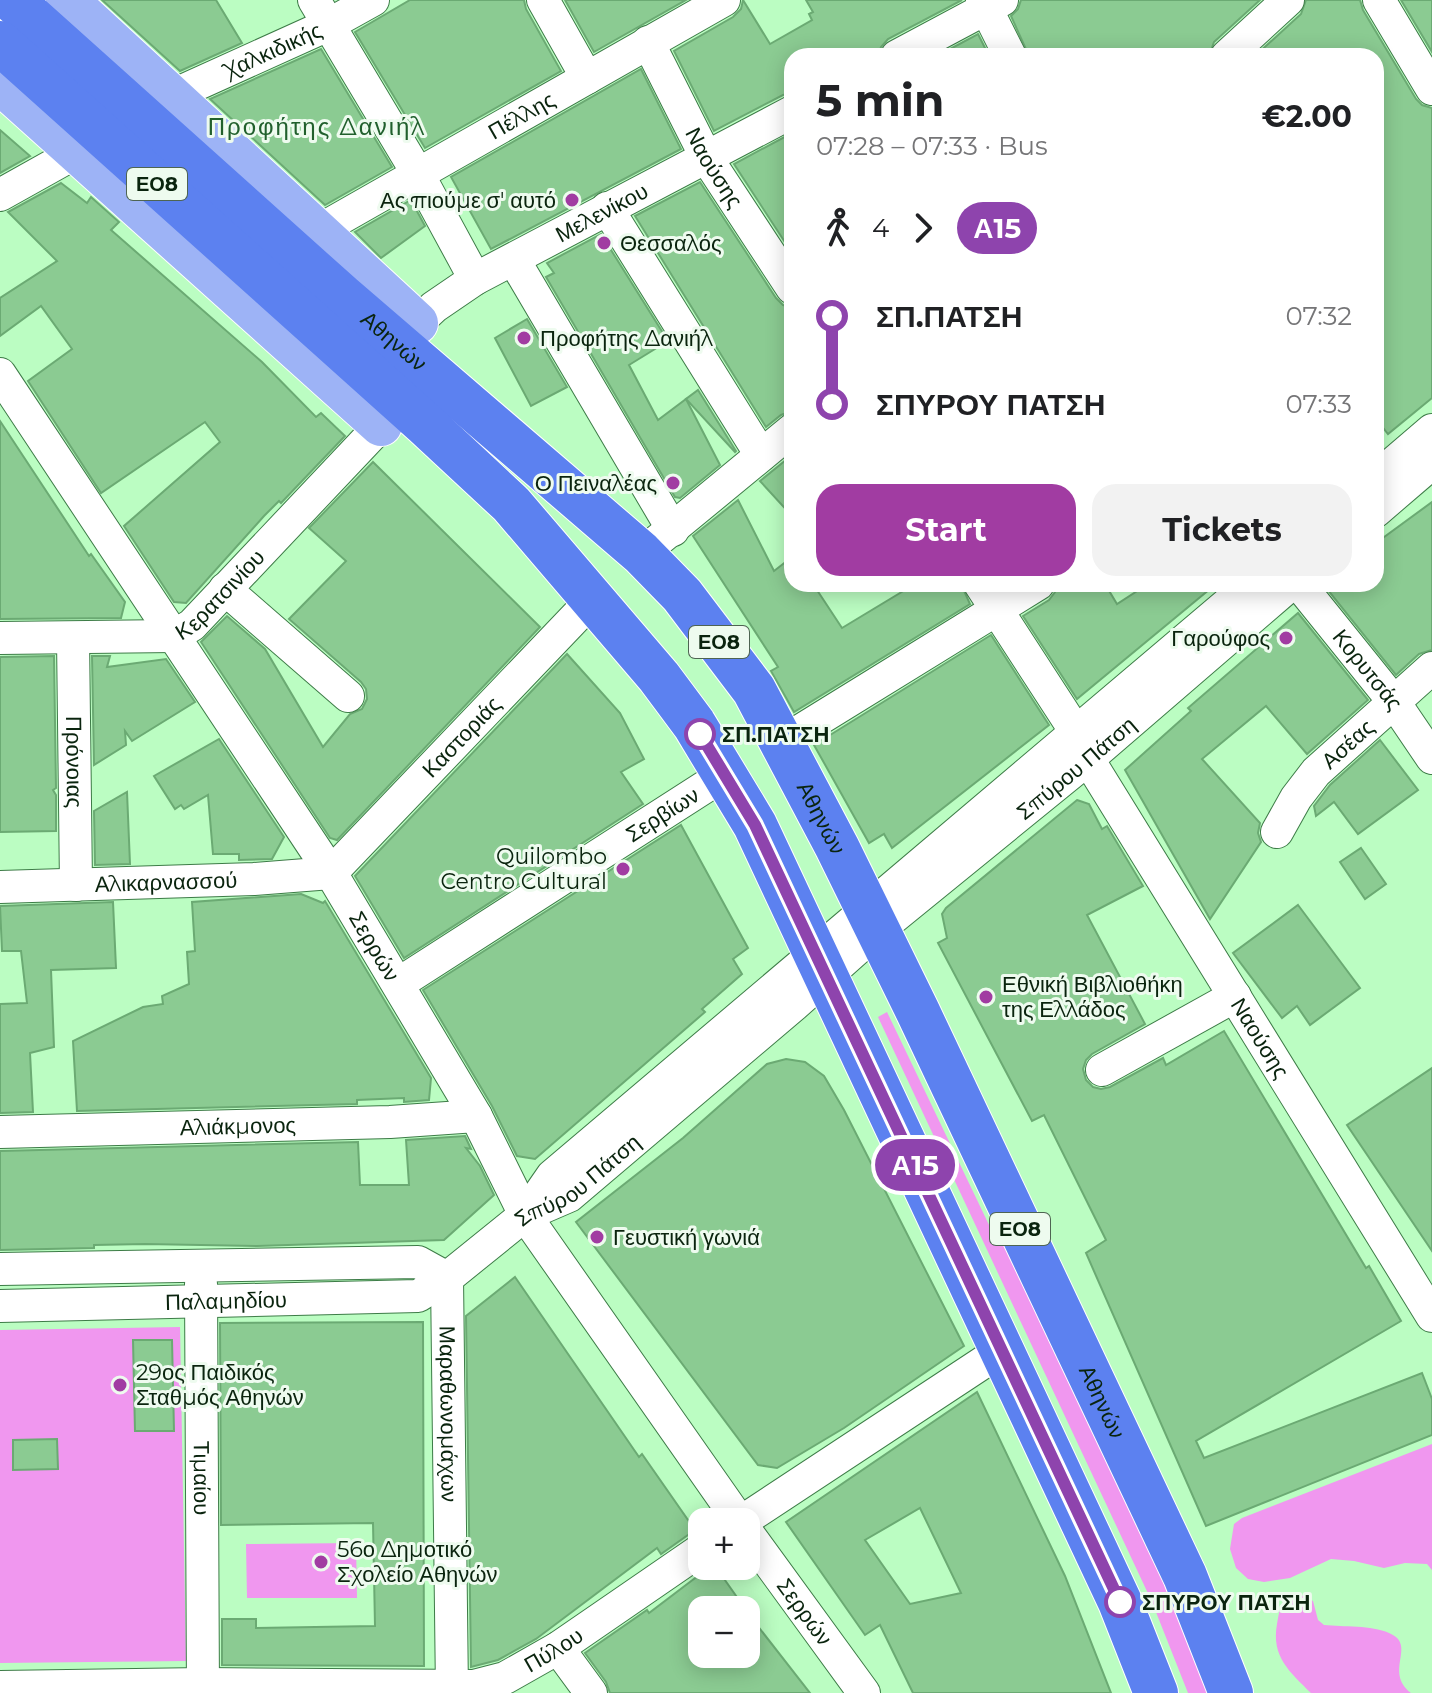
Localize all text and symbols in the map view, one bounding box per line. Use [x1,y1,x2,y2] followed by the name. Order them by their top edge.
[217,16,326,85] street label: Χαλκιδικής
[816,73,944,127] text: 5 min
[483,86,560,145] street label: Πέλλης
[1262,98,1352,135] text: €2.00
[208,112,426,141] district label: Προφήτης Δανιήλ
[680,123,749,213] street label: Ναούσης
[816,130,1048,162] text: 07:28 – 07:33 · Bus
[127,168,187,200] road number: ΕΟ8
[551,177,652,248] street label: Μελενίκου
[380,187,556,214] place label: Ας πιούμε σ' αυτό
[563,191,581,209] marker: Ας πιούμε σ' αυτό
[816,206,860,250] icon: walk
[901,206,945,250] icon: forward
[973,211,1021,245] text: Α15
[872,212,889,244] text: 4
[620,230,722,257] place label: Θεσσαλός
[595,234,613,252] marker: Θεσσαλός
[876,298,1022,335] text: ΣΠ.ΠΑΤΣΗ
[1285,300,1352,332] text: 07:32
[356,305,433,377] street label: Αθηνών
[540,325,713,352] place label: Προφήτης Δανιήλ
[515,329,533,347] marker: Προφήτης Δανιήλ
[876,386,1106,423] text: ΣΠΥΡΟΥ ΠΑΤΣΗ
[1285,388,1352,420] text: 07:33
[535,470,657,497] place label: Ο Πειναλέας
[664,474,682,492] marker: Ο Πειναλέας
[816,484,1076,576] button: Start
[1092,484,1352,576] button: Tickets
[170,544,270,646] street label: Κερατσινίου
[1327,624,1409,715] street label: Κορυτσάς
[1171,625,1270,652] place label: Γαρούφος
[689,626,749,658] road number: ΕΟ8
[1277,629,1295,647] marker: Γαρούφος
[416,690,506,783] street label: Καστοριάς
[1011,711,1141,825] street label: Σπύρου Πάτση
[1316,713,1379,774] street label: Ασέας
[60,716,89,808] street label: Πρόνοιας
[685,719,715,749] marker: ΣΠ.ΠΑΤΣΗ
[722,721,829,748] place label: ΣΠ.ΠΑΤΣΗ
[791,777,852,858] street label: Αθηνών
[621,781,704,848] street label: Σερβίων
[440,843,607,895] place label: Quilombo Centro Cultural
[614,860,632,878] marker: Quilombo Centro Cultural
[94,866,238,898] street label: Αλικαρνασσού
[343,906,406,986] street label: Σερρών
[1002,971,1183,1023] place label: Εθνική Βιβλιοθήκη της Ελλάδος
[977,988,995,1006] marker: Εθνική Βιβλιοθήκη της Ελλάδος
[1225,993,1295,1083] street label: Ναούσης
[179,1111,296,1141] street label: Αλιάκμονος
[509,1128,646,1232] street label: Σπύρου Πάτση
[869,1139,961,1191] line badge: Α15
[891,1148,939,1182] text: Α15
[990,1213,1050,1245] road number: ΕΟ8
[613,1224,760,1251] place label: Γευστική γωνιά
[588,1228,606,1246] marker: Γευστική γωνιά
[165,1286,287,1316] street label: Παλαμηδίου
[434,1326,463,1502] street label: Μαραθωνομάχων
[136,1359,304,1411] place label: 29ος Παιδικός Σταθμός Αθηνών
[1074,1360,1131,1443] street label: Αθηνών
[111,1376,129,1394] marker: 29ος Παιδικός Σταθμός Αθηνών
[188,1441,216,1515] street label: Τιμαίου
[688,1508,760,1668] map controls
[688,1508,760,1580] button: +
[337,1536,498,1588] place label: 56ο Δημοτικό Σχολείο Αθηνών
[312,1553,330,1571] marker: 56ο Δημοτικό Σχολείο Αθηνών
[771,1573,838,1651] street label: Σερρών
[1105,1587,1135,1617] marker: ΣΠΥΡΟΥ ΠΑΤΣΗ
[1142,1589,1310,1616] place label: ΣΠΥΡΟΥ ΠΑΤΣΗ
[688,1596,760,1668] button: −
[519,1622,588,1678] street label: Πύλου

